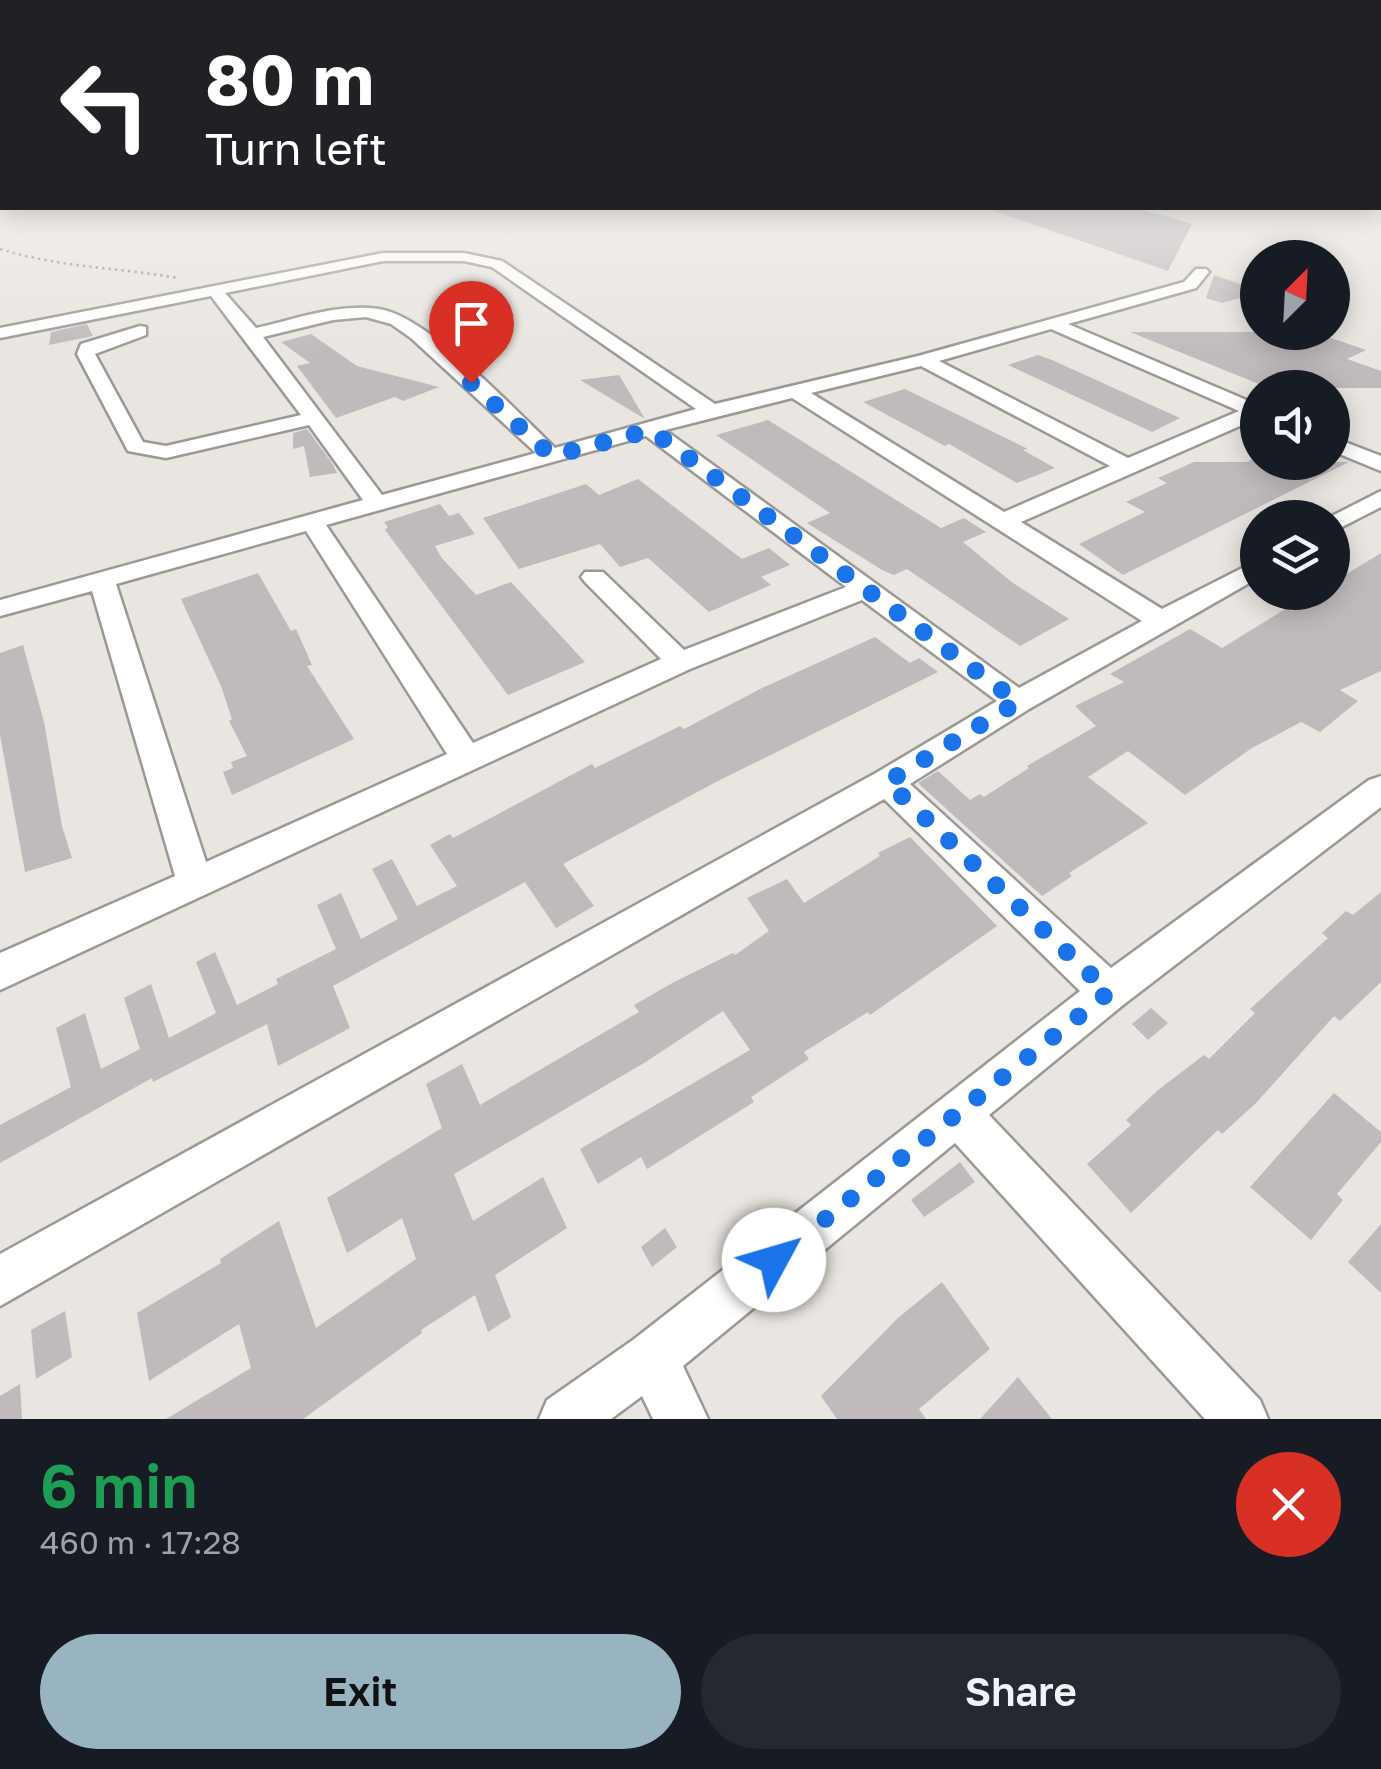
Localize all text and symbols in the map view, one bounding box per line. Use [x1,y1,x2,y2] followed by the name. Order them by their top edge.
[205,36,374,120] text: 80 m
[40,40,170,170] icon: left
[205,121,387,175] text: Turn left
[1240,240,1350,350] north arrow
[1240,240,1350,610] map controls
[429,281,514,384] pin
[444,296,499,351] icon: arrive
[1240,370,1350,480] button: sound
[1240,500,1350,610] button: layers
[722,1208,826,1312] position arrow
[40,1449,198,1521] text: 6 min
[1236,1452,1341,1557] button: close
[40,1523,241,1561] text: 460 m · 17:28
[40,1634,681,1749] button: Exit
[701,1634,1341,1749] button: Share

